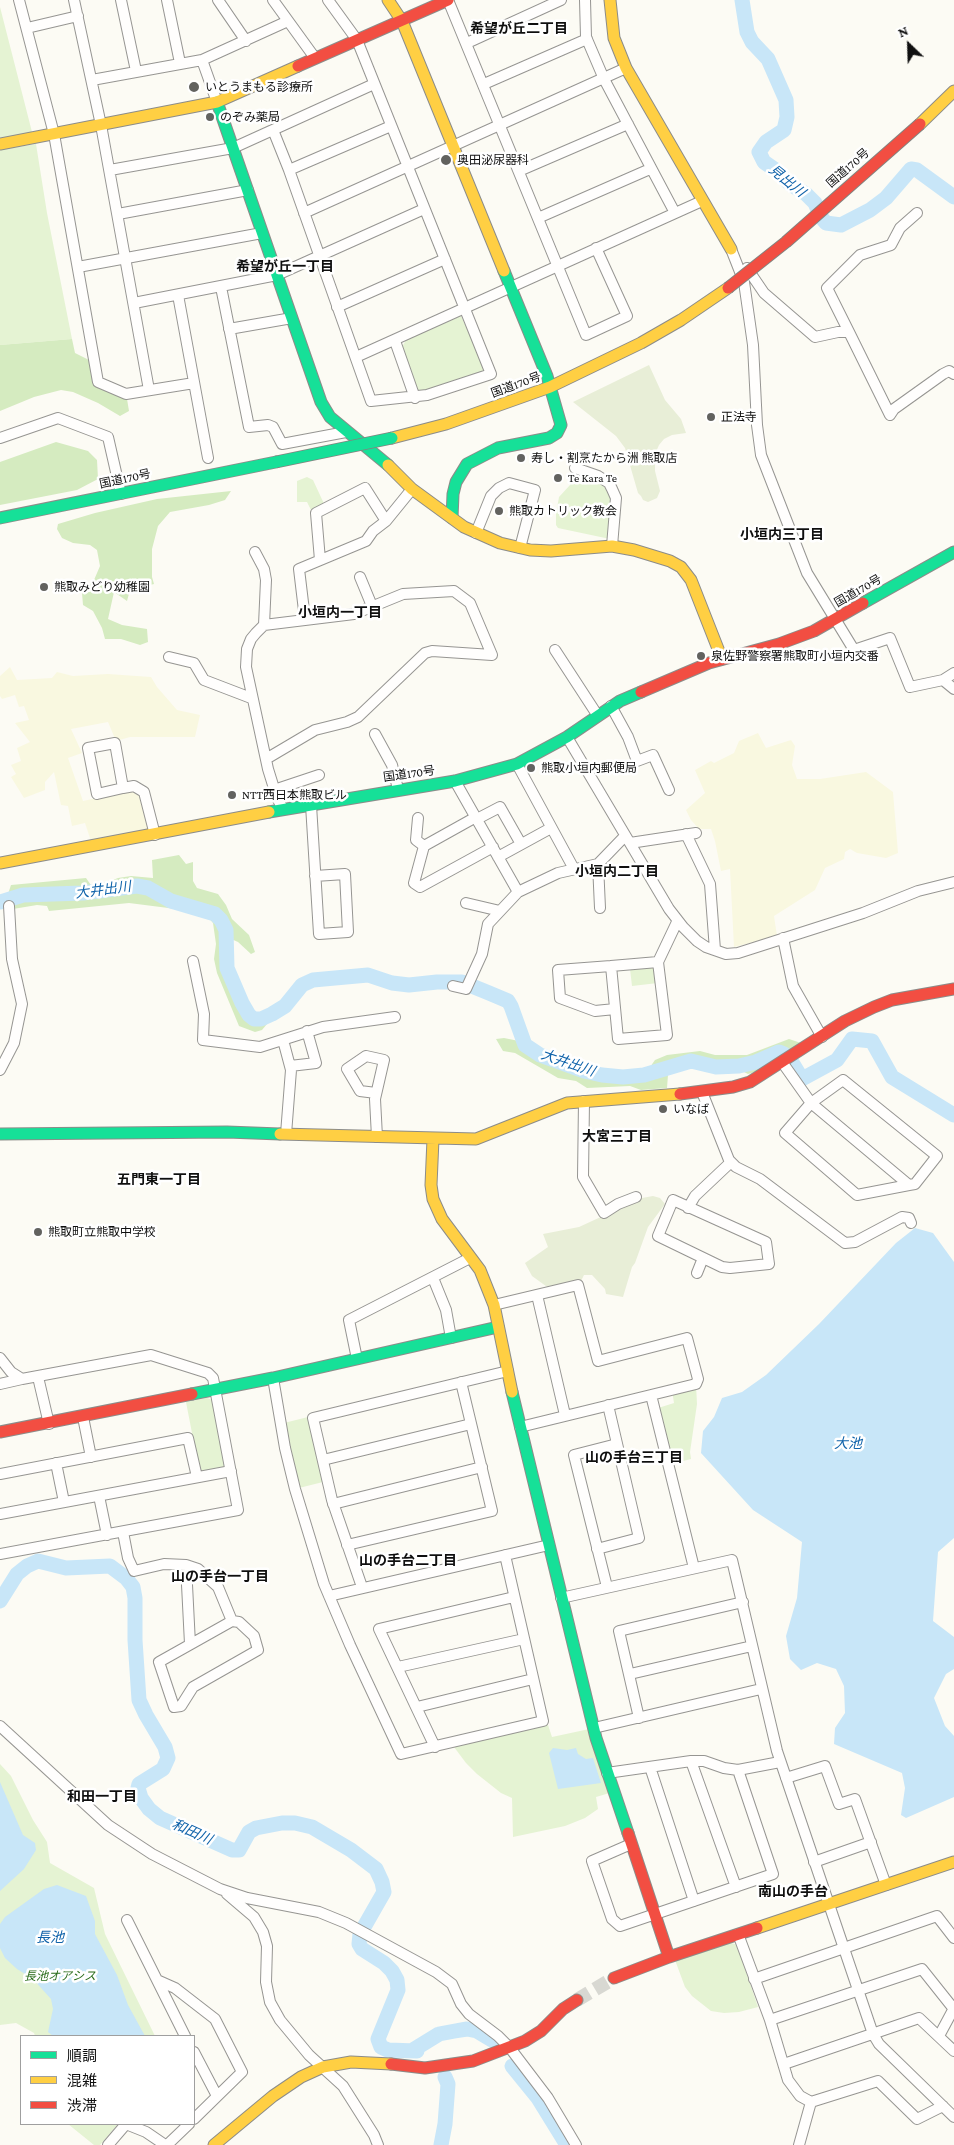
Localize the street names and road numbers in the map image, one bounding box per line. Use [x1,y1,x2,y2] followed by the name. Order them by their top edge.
[824,145,872,191] street label: 国道170号
[489,369,543,401] street label: 国道170号
[98,467,152,491] street label: 国道170号
[832,572,884,610] street label: 国道170号
[382,763,436,785] street label: 国道170号

